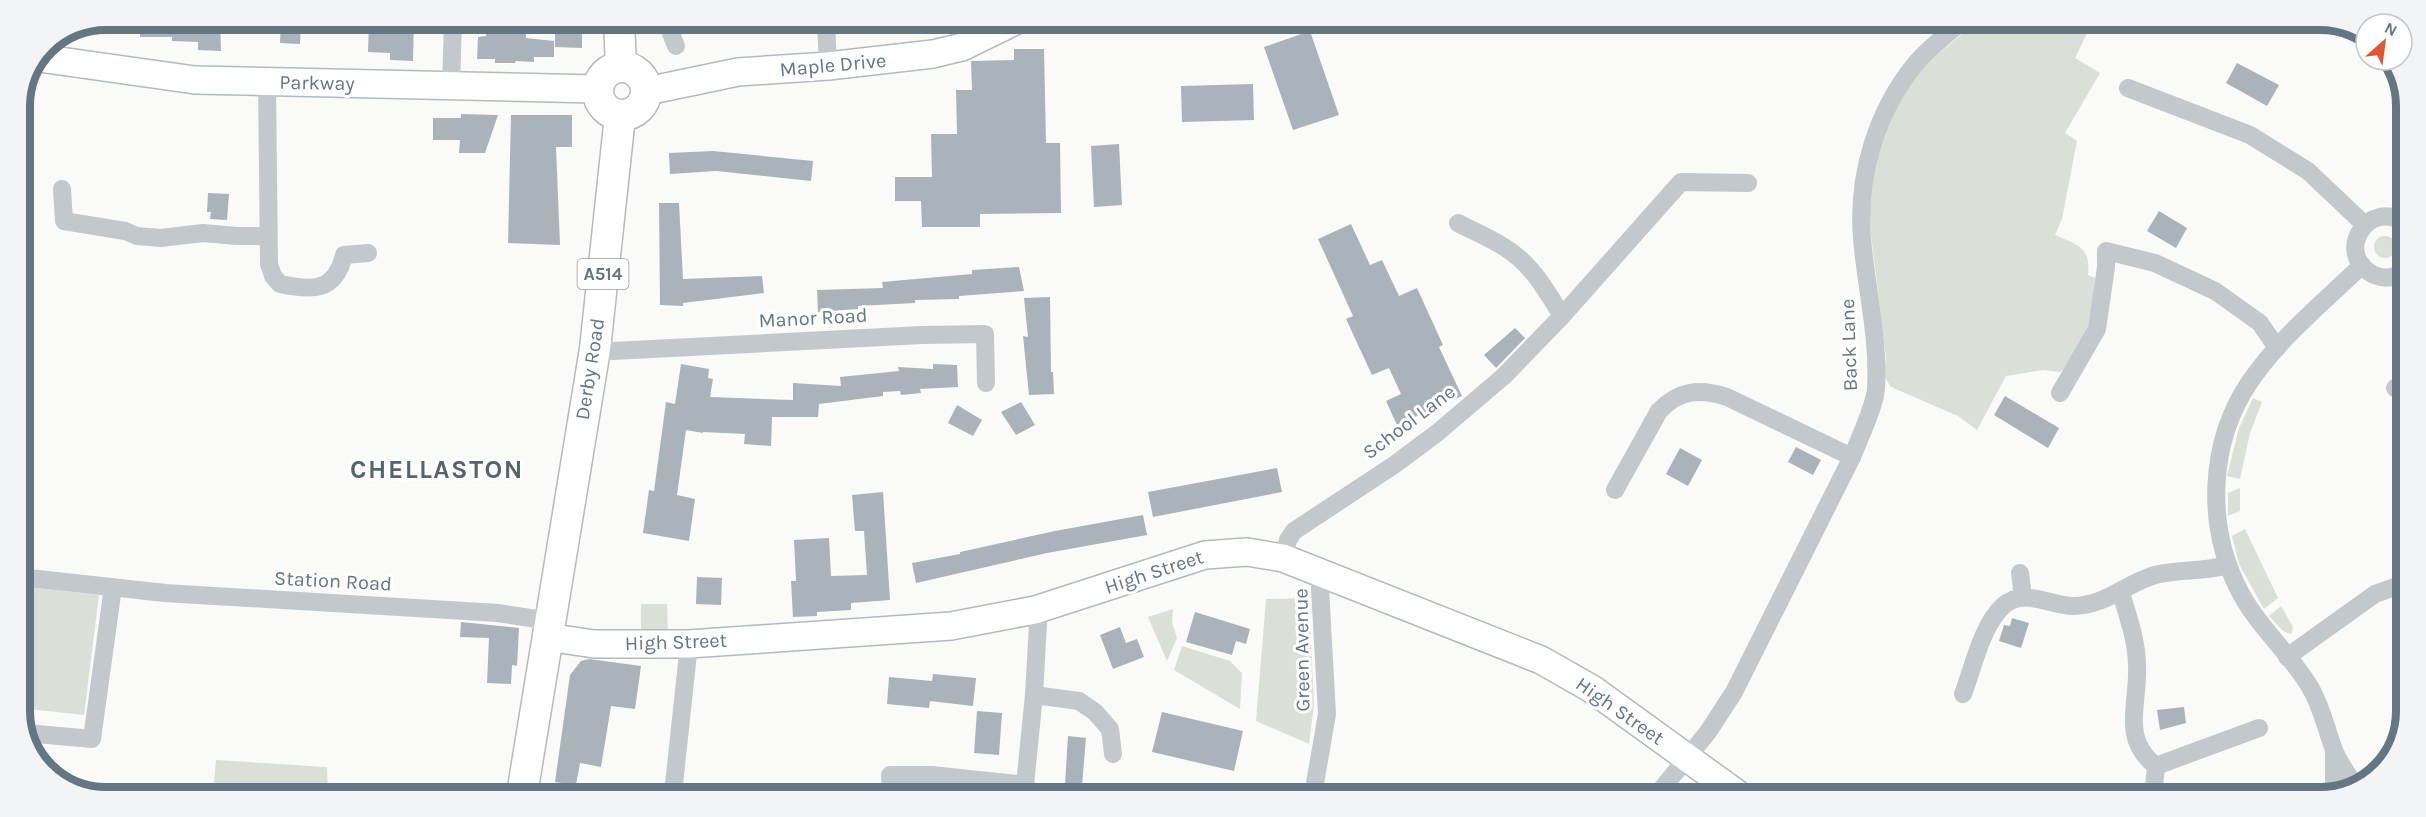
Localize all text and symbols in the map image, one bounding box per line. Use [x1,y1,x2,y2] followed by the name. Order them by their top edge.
[2354,12,2414,72] north arrow
[2381,18,2400,40] text: N
[779,49,887,81] street label: Maple Drive
[279,71,355,95] street label: Parkway
[578,259,628,289] road number: A514
[1836,298,1862,392] street label: Back Lane
[758,304,868,332] street label: Manor Road
[571,317,609,421] street label: Derby Road
[1358,380,1460,464] street label: School Lane
[350,454,524,485] district label: CHELLASTON
[1102,545,1207,599] street label: High Street
[274,566,392,596] street label: Station Road
[1289,588,1315,712] street label: Green Avenue
[624,629,728,655] street label: High Street
[1571,672,1669,750] street label: High Street

